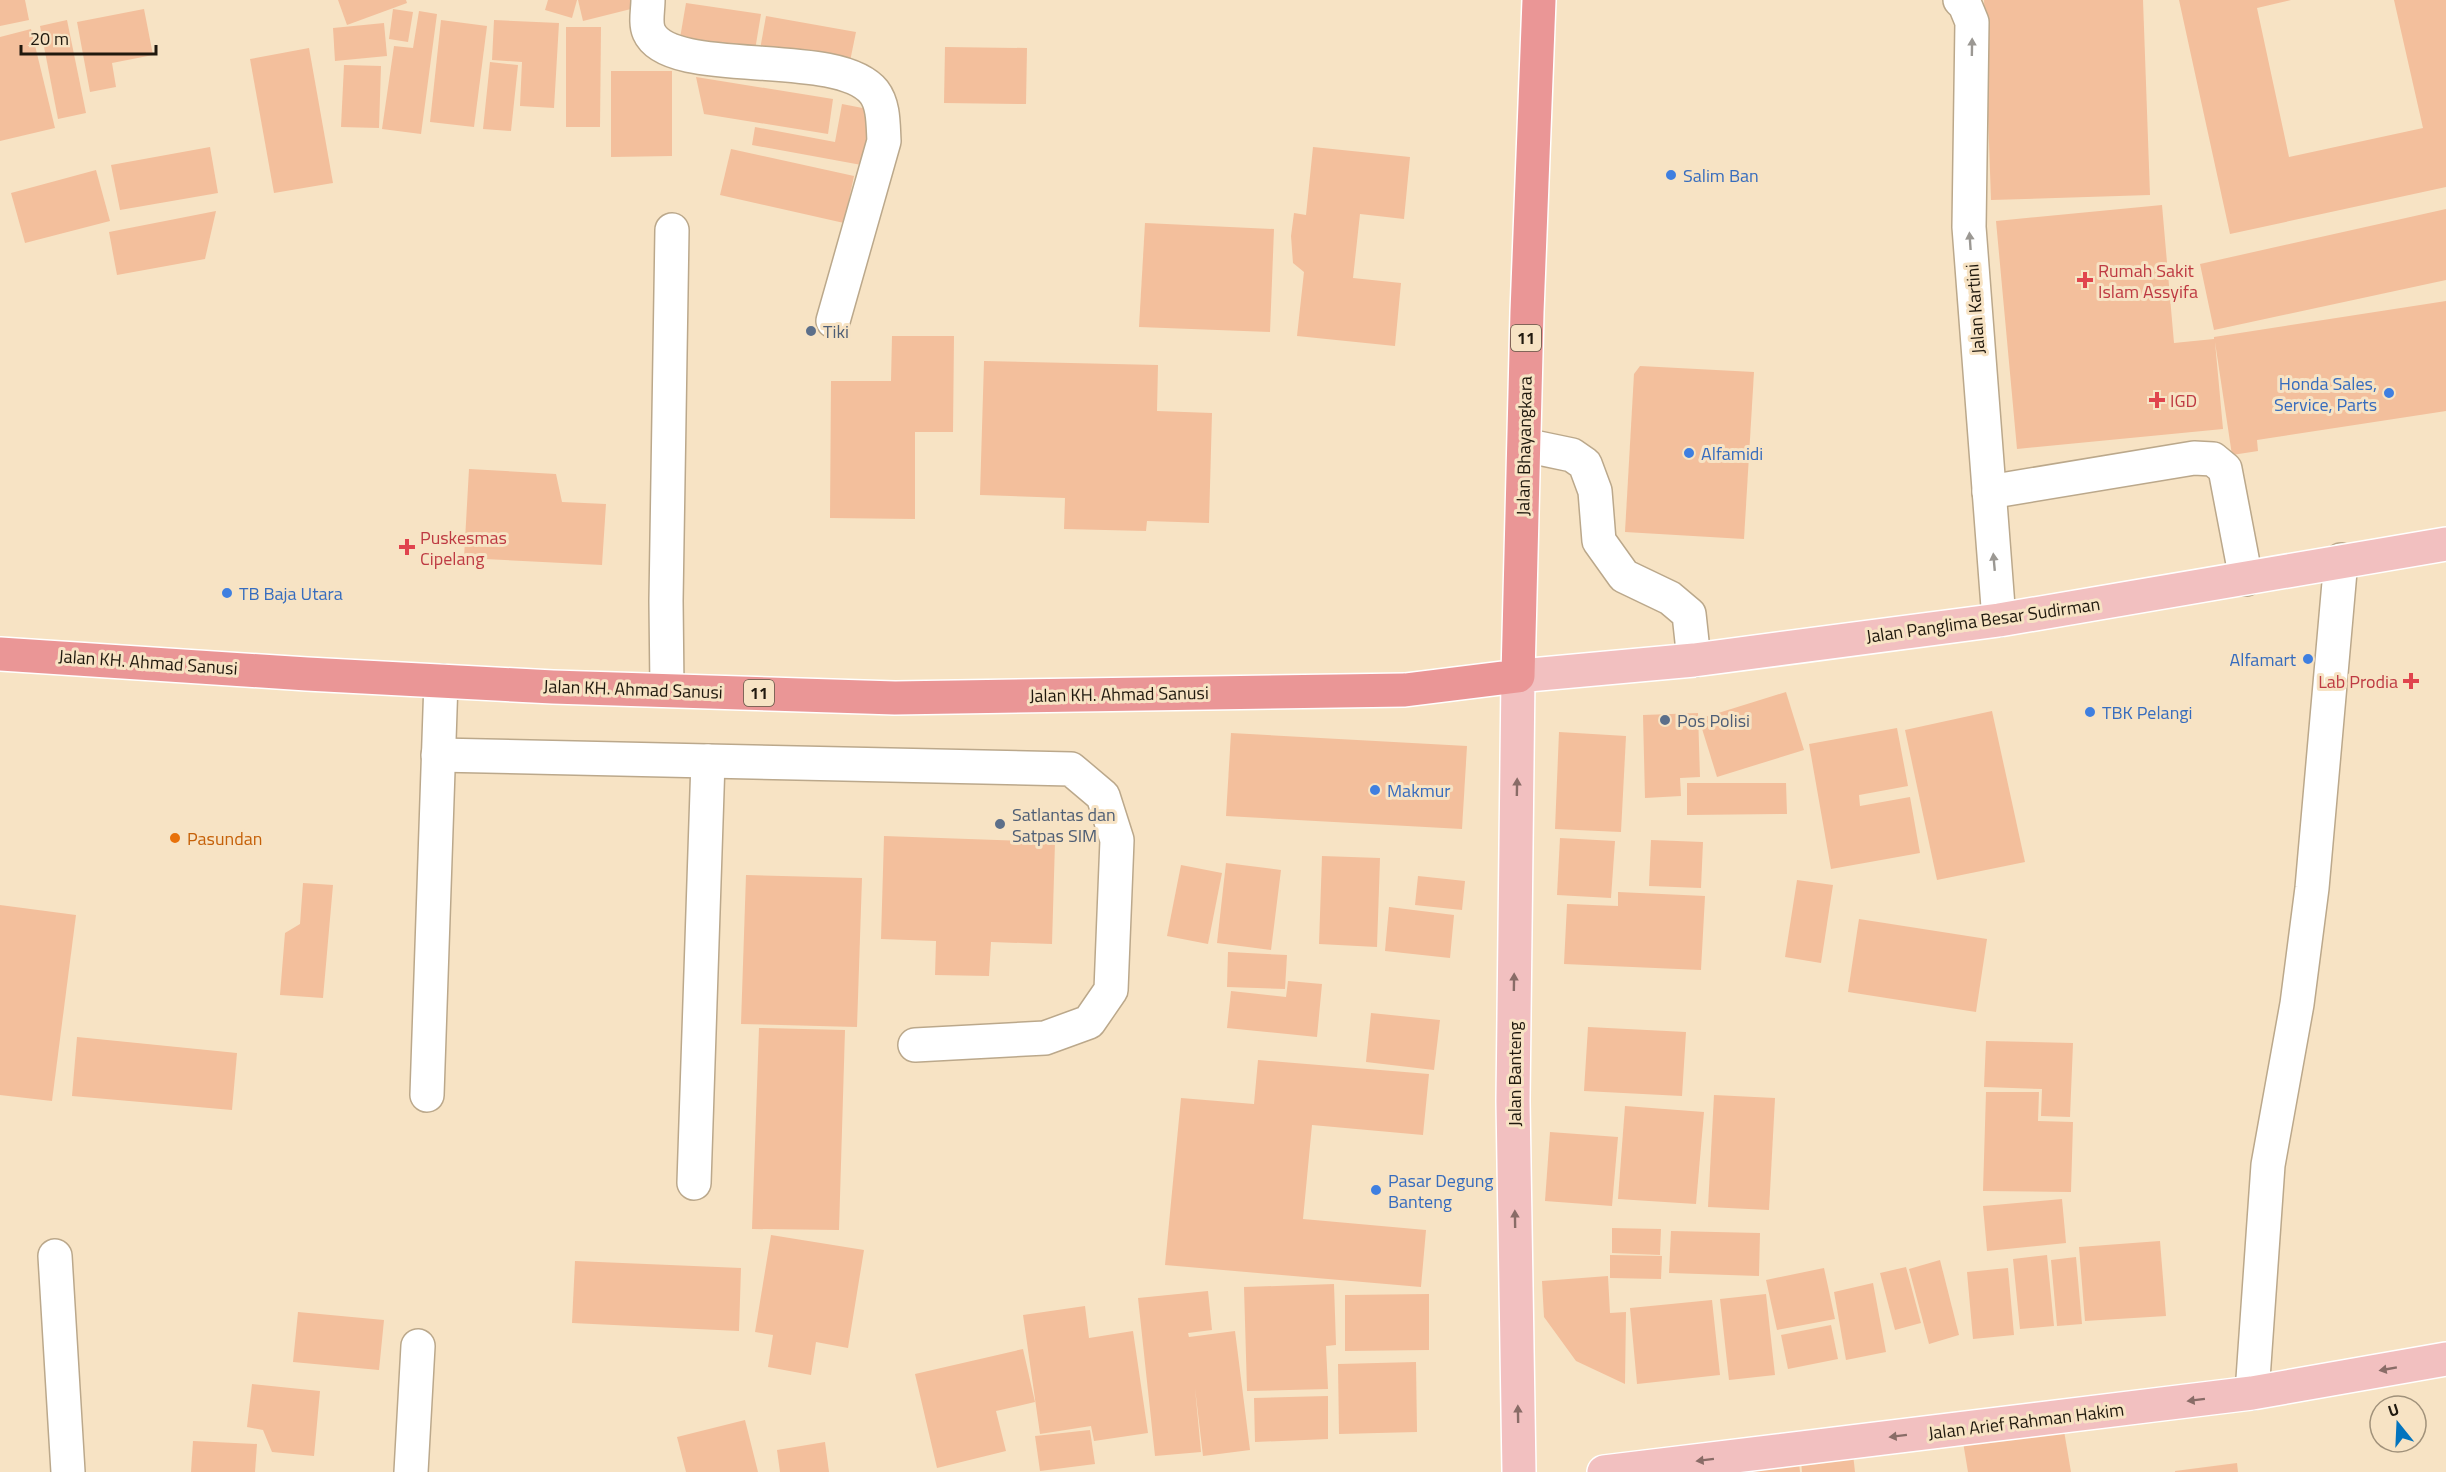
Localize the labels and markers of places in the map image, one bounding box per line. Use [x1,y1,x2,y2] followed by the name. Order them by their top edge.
[1683,162,1759,189] place label: Salim Ban
[1664,168,1678,182] marker: Salim Ban
[2098,257,2198,305] place label: Rumah Sakit Islam Assyifa
[2076,271,2094,289] marker: Rumah Sakit Islam Assyifa
[823,318,849,345] place label: Tiki
[804,324,818,338] marker: Tiki
[2274,370,2377,418] place label: Honda Sales, Service, Parts
[2382,386,2396,400] marker: Honda Sales, Service, Parts
[2170,387,2197,414] place label: IGD
[2148,391,2166,409] marker: IGD
[1701,440,1763,467] place label: Alfamidi
[1682,446,1696,460] marker: Alfamidi
[420,524,507,572] place label: Puskesmas Cipelang
[398,538,416,556] marker: Puskesmas Cipelang
[239,580,343,607] place label: TB Baja Utara
[220,586,234,600] marker: TB Baja Utara
[2230,646,2297,673] place label: Alfamart
[2301,652,2315,666] marker: Alfamart
[2318,668,2398,695] place label: Lab Prodia
[2402,672,2420,690] marker: Lab Prodia
[2102,699,2193,726] place label: TBK Pelangi
[2083,705,2097,719] marker: TBK Pelangi
[1677,707,1750,734] place label: Pos Polisi
[1658,713,1672,727] marker: Pos Polisi
[1387,777,1451,804] place label: Makmur
[1368,783,1382,797] marker: Makmur
[1012,801,1116,849] place label: Satlantas dan Satpas SIM
[993,817,1007,831] marker: Satlantas dan Satpas SIM
[187,825,262,852] place label: Pasundan
[168,831,182,845] marker: Pasundan
[1388,1167,1494,1215] place label: Pasar Degung Banteng
[1369,1183,1383,1197] marker: Pasar Degung Banteng

